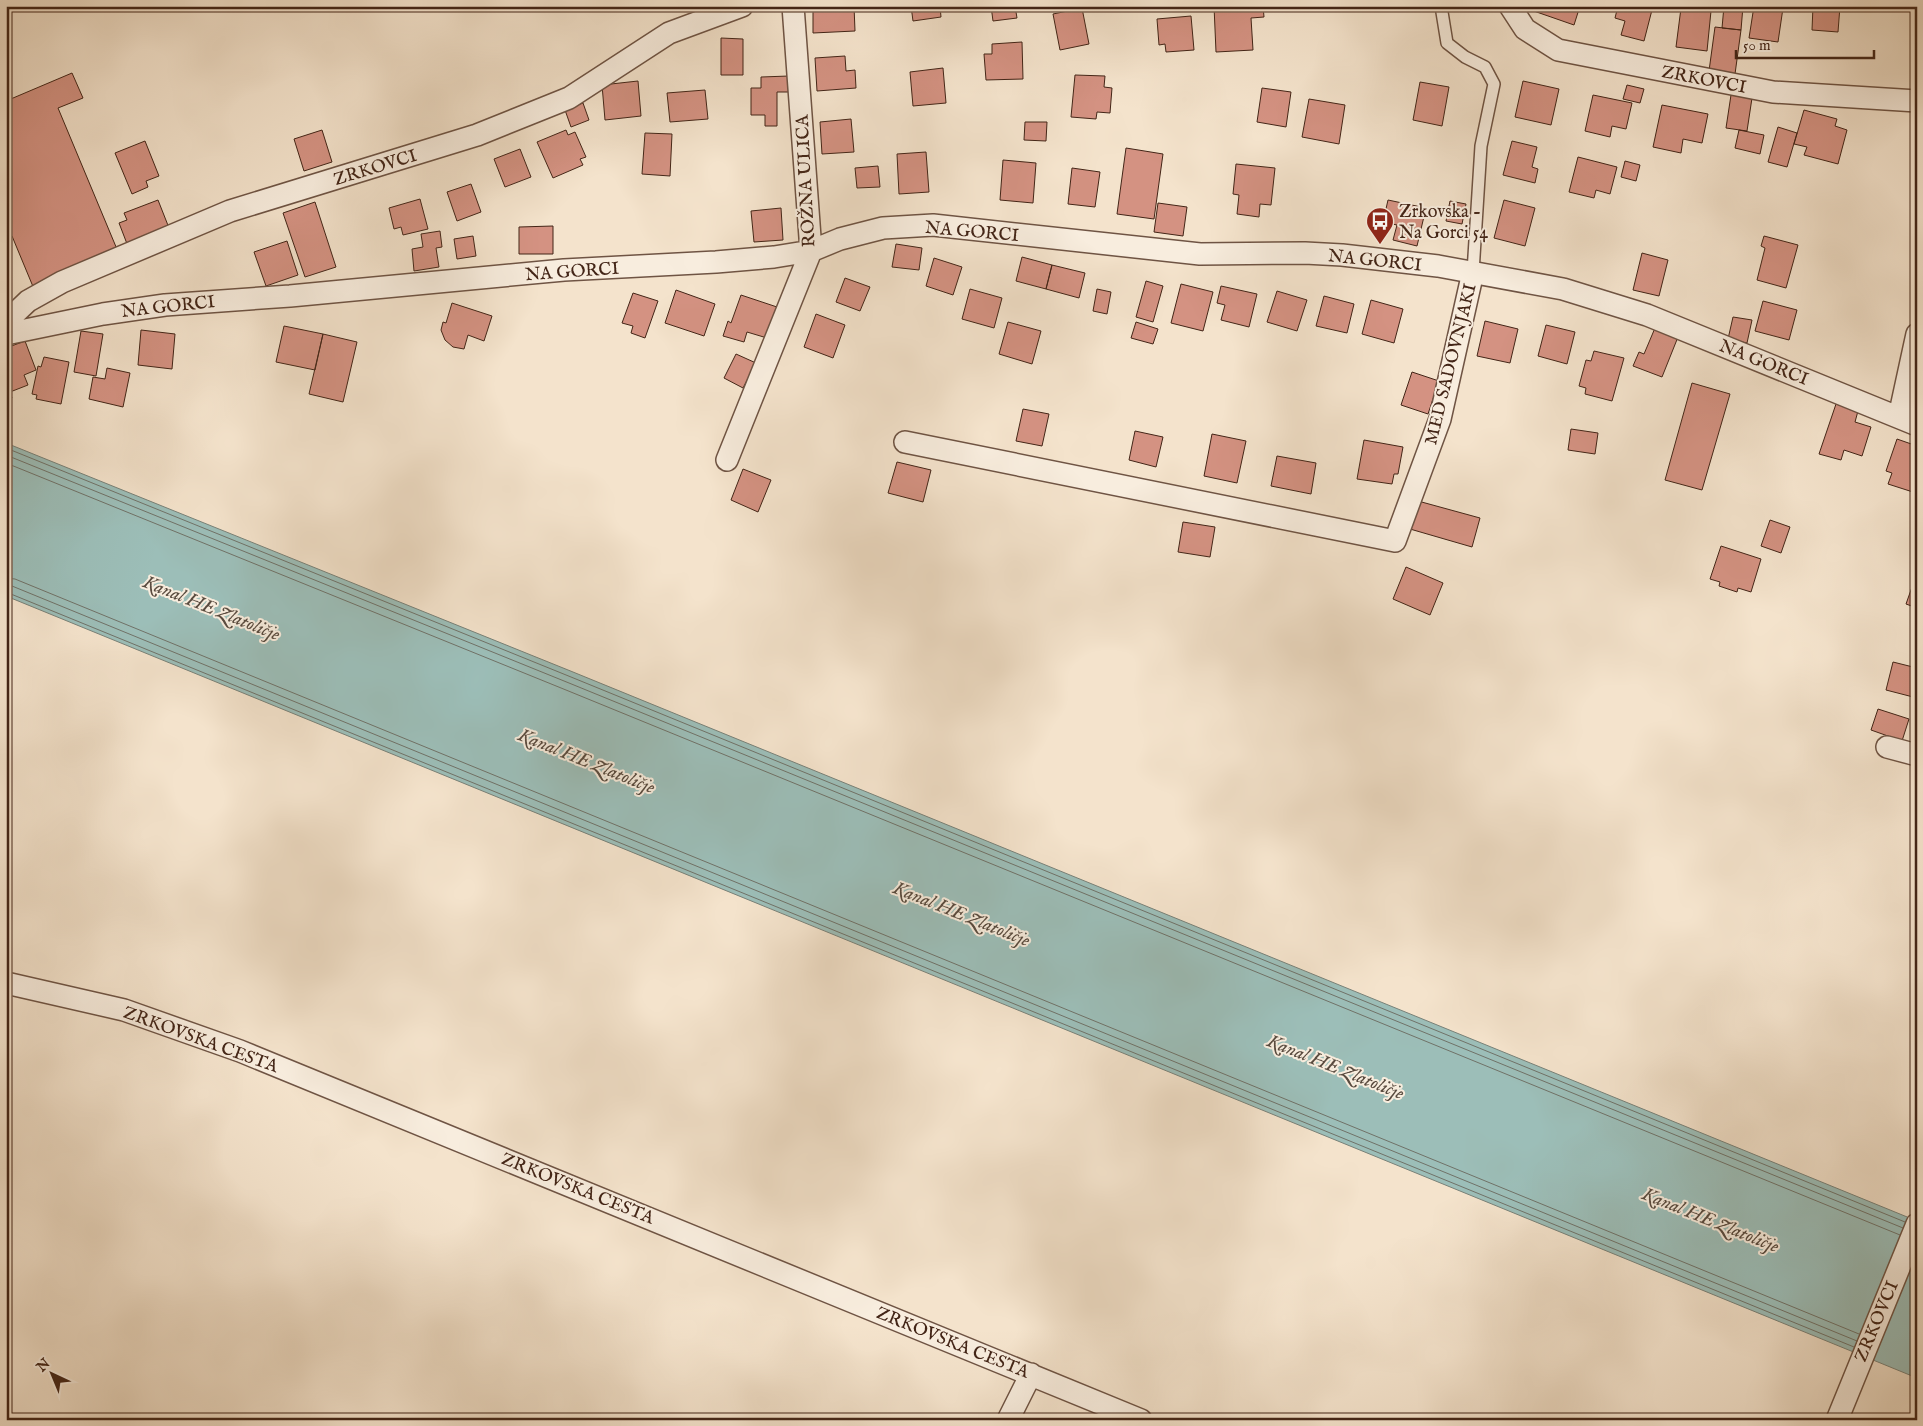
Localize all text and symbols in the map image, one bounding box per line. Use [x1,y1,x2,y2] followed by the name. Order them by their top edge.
[1736,28,1873,60] scale bar
[1743,36,1771,55] text: 50 m
[1659,61,1748,100] street label: ZRKOVCI
[790,113,821,248] street label: ROŽNA ULICA
[331,145,420,192] street label: ZRKOVCI
[1399,201,1488,245] place label: Zrkovska - Na Gorci 54
[1365,206,1395,245] bus stop icon: Zrkovska - Na Gorci 54
[924,217,1020,248] street label: NA GORCI
[1327,245,1423,278] street label: NA GORCI
[524,258,620,287] street label: NA GORCI
[1420,281,1483,447] street label: MED SADOVNJAKI
[120,291,216,324] street label: NA GORCI
[1715,335,1812,392] street label: NA GORCI
[138,570,284,647] water label: Kanal HE Zlatoličje
[513,723,659,800] water label: Kanal HE Zlatoličje
[888,876,1034,953] water label: Kanal HE Zlatoličje
[120,1002,282,1079] street label: ZRKOVSKA CESTA
[1262,1029,1408,1106] water label: Kanal HE Zlatoličje
[498,1148,658,1231] street label: ZRKOVSKA CESTA
[1637,1182,1783,1259] water label: Kanal HE Zlatoličje
[1850,1277,1905,1366] street label: ZRKOVCI
[873,1302,1033,1385] street label: ZRKOVSKA CESTA
[28,1348,78,1398] north arrow
[32,1355,54,1377] text: N

